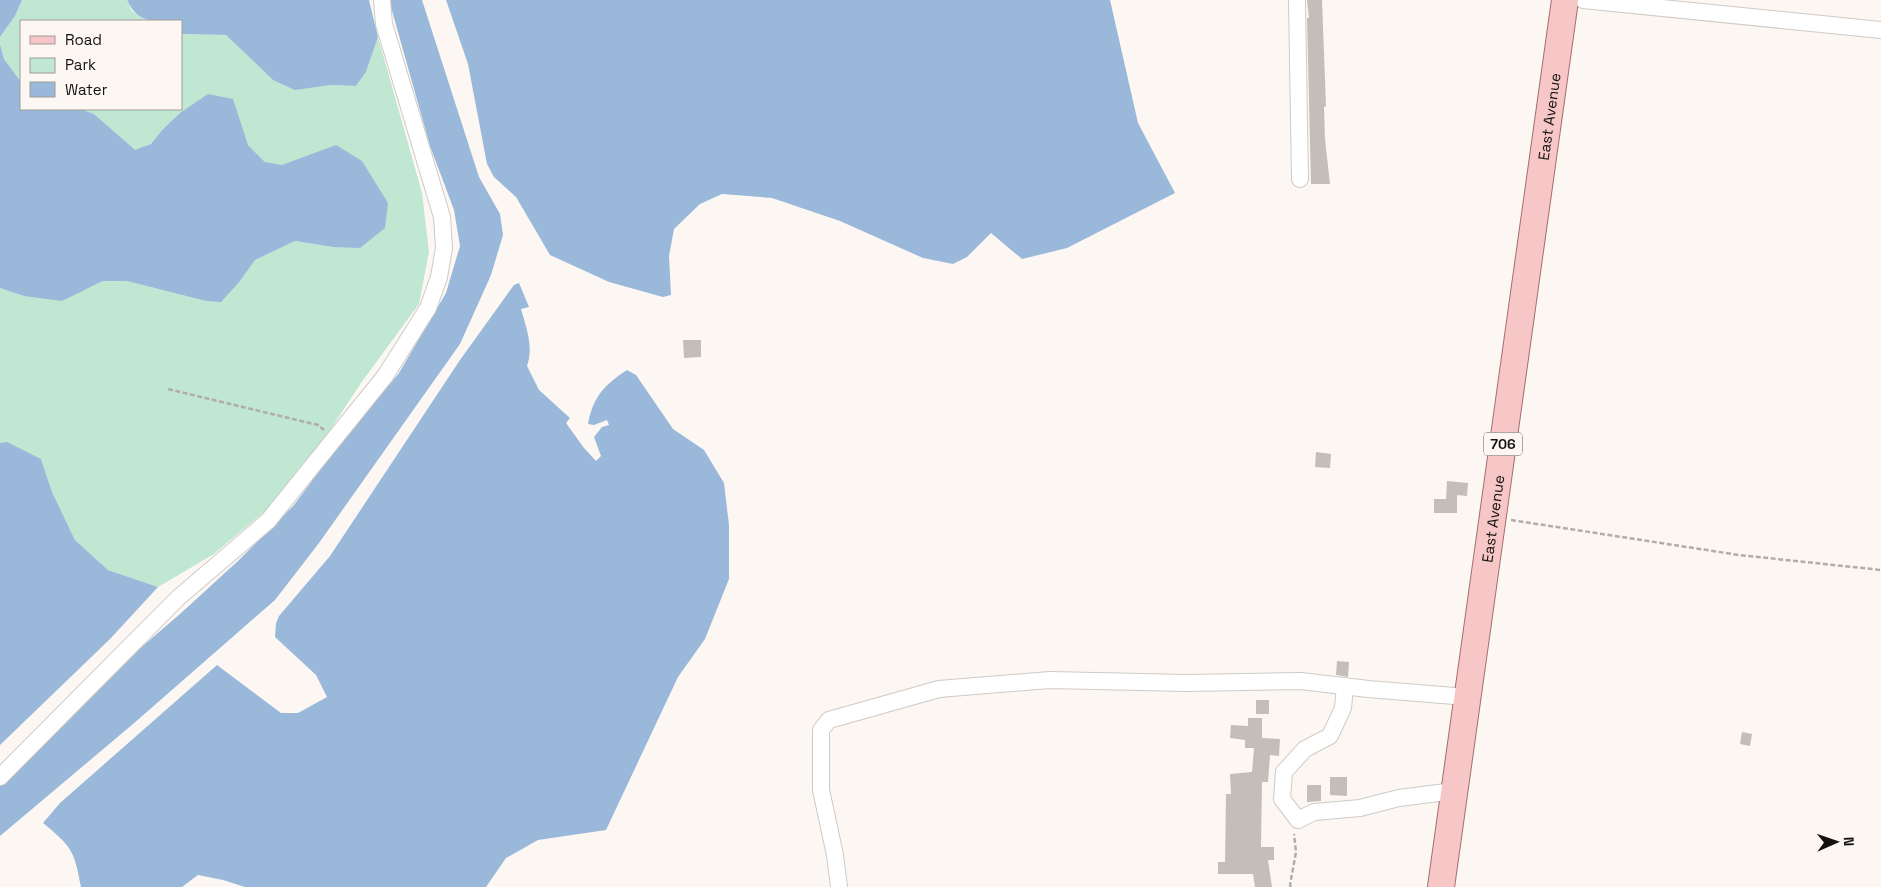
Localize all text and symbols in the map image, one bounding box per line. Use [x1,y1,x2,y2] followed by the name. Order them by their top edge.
[20,20,182,110] legend
[65,30,102,49] text: Road
[65,55,96,74] text: Park
[1533,71,1564,162] street label: East Avenue
[65,80,108,99] text: Water
[1484,432,1522,456] road number: 706
[1477,473,1508,564] street label: East Avenue
[1811,817,1861,867] north arrow
[1840,837,1858,847] text: N

